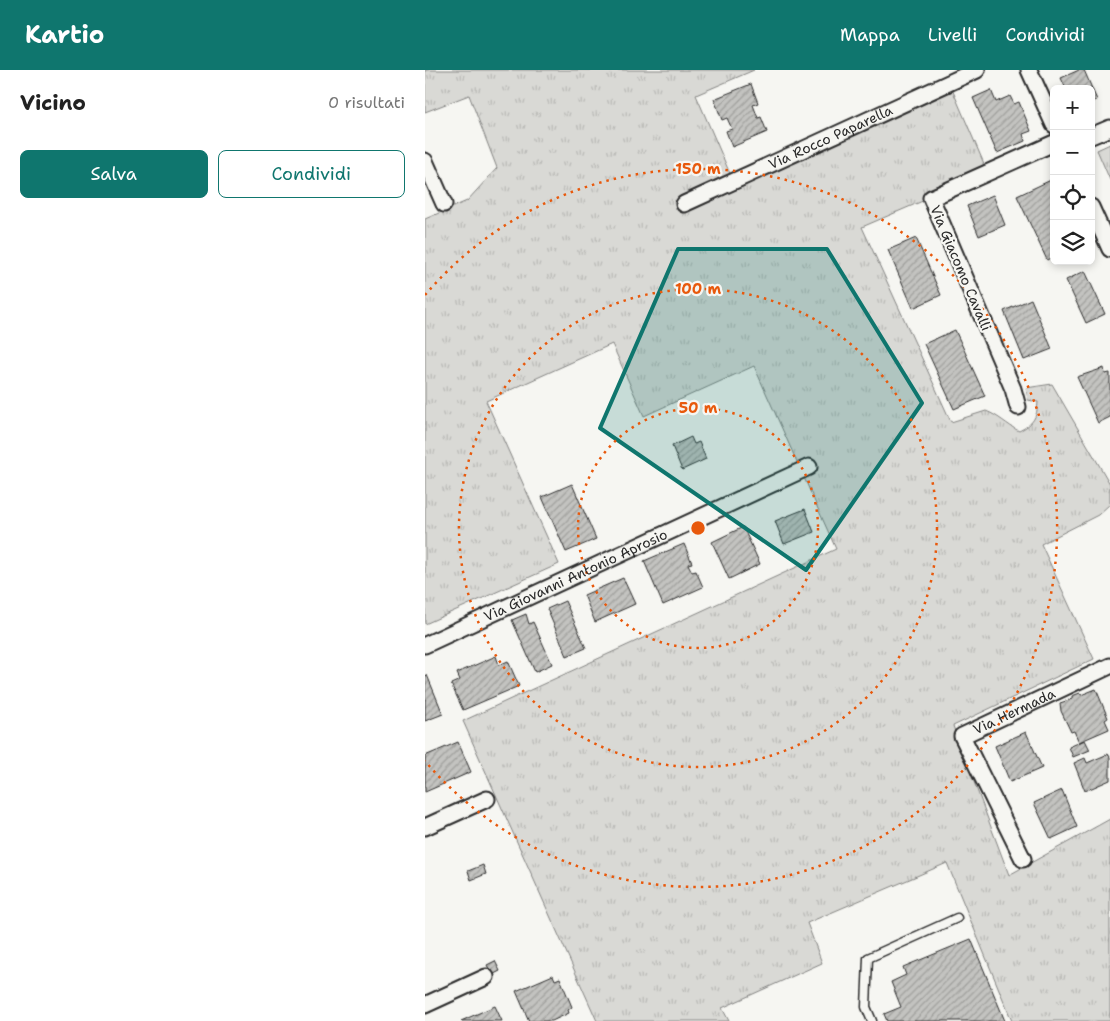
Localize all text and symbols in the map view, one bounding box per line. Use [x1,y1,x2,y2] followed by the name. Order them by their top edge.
[25,19,104,51] text: Kartio
[840,23,900,47] text: Mappa
[928,23,977,47] text: Livelli
[1005,23,1085,47] text: Condividi
[1050,85,1095,265] map controls
[1050,85,1095,130] button: +
[20,89,86,117] text: Vicino
[328,92,405,113] text: 0 risultati
[765,101,896,173] street label: Via Rocco Paparella
[1050,130,1095,175] button: −
[20,150,208,198] button: Salva
[218,150,405,198] button: Condividi
[675,159,721,179] text: 150 m
[1050,175,1095,220] button: locate
[926,202,996,334] street label: Via Giacomo Cavalli
[1050,220,1095,265] button: layers
[675,279,721,299] text: 100 m
[679,398,718,418] text: 50 m
[689,519,707,537] centre of rings
[481,525,670,625] street label: Via Giovanni Antonio Aprosio
[970,684,1058,738] street label: Via Hermada

